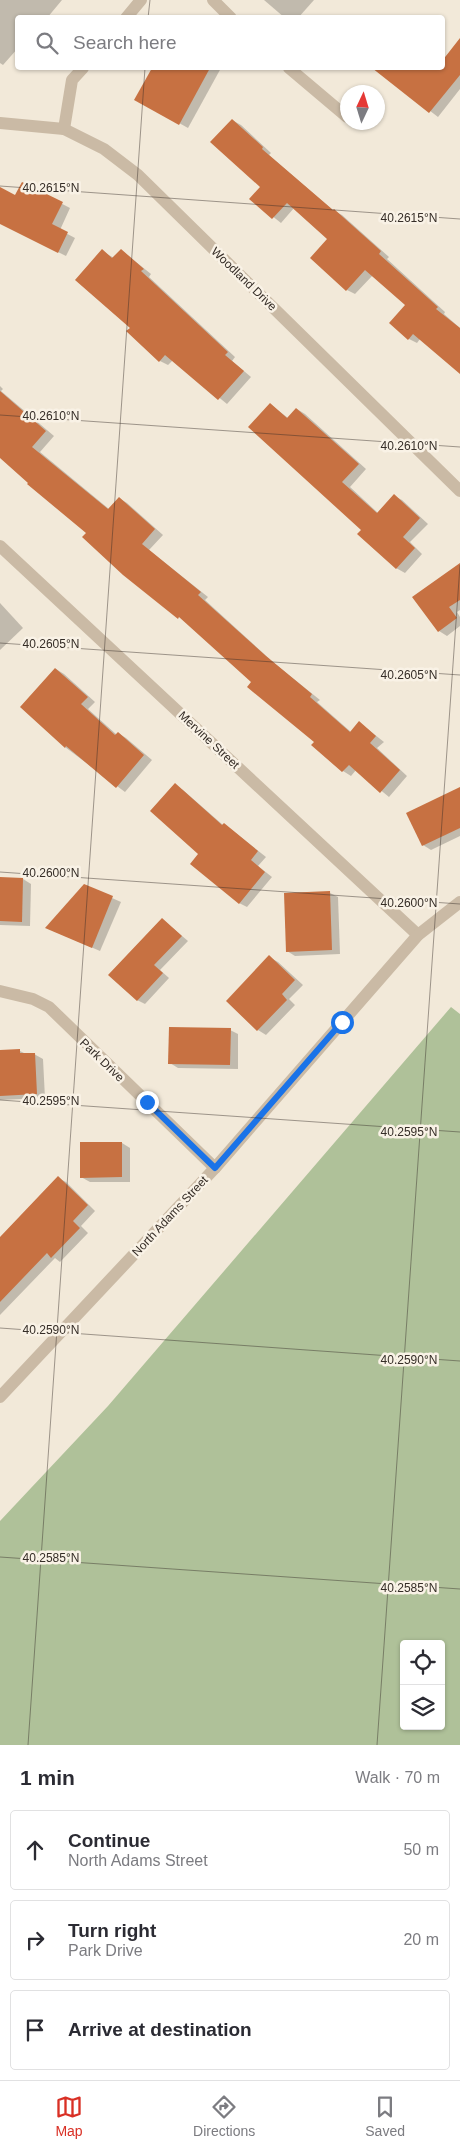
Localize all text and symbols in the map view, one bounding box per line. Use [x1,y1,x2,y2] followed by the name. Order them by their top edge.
[15,15,445,70] search box
[33,29,61,57] icon: search
[73,32,177,53] text: Search here
[340,85,385,130] north arrow
[23,181,79,195] text: 40.2615°N
[381,211,437,225] text: 40.2615°N
[209,244,280,314] street label: Woodland Drive
[23,409,79,423] text: 40.2610°N
[381,439,437,453] text: 40.2610°N
[23,637,79,651] text: 40.2605°N
[381,668,437,682] text: 40.2605°N
[176,708,243,772] street label: Mervine Street
[23,866,79,880] text: 40.2600°N
[381,896,437,910] text: 40.2600°N
[331,1011,354,1034] route start
[77,1036,127,1085] street label: Park Drive
[136,1091,159,1114] route end
[23,1094,79,1108] text: 40.2595°N
[381,1125,437,1139] text: 40.2595°N
[129,1172,211,1259] street label: North Adams Street
[23,1323,79,1337] text: 40.2590°N
[381,1353,437,1367] text: 40.2590°N
[23,1551,79,1565] text: 40.2585°N
[381,1581,437,1595] text: 40.2585°N
[400,1640,445,1730] map controls
[400,1640,445,1685] button: locate
[400,1685,445,1730] button: layers
[20,1766,75,1789] text: 1 min
[355,1769,440,1786] text: Walk · 70 m
[68,1830,150,1851] text: Continue
[21,1836,49,1864] icon: ahead
[403,1841,439,1858] text: 50 m
[68,1852,208,1869] text: North Adams Street
[68,1920,156,1941] text: Turn right
[21,1926,49,1954] icon: right
[403,1931,439,1948] text: 20 m
[68,1942,143,1959] text: Park Drive
[21,2016,49,2044] icon: arrive
[68,2019,252,2040] text: Arrive at destination
[55,2093,83,2139] tab: Map
[193,2093,255,2139] tab: Directions
[365,2093,405,2139] tab: Saved

